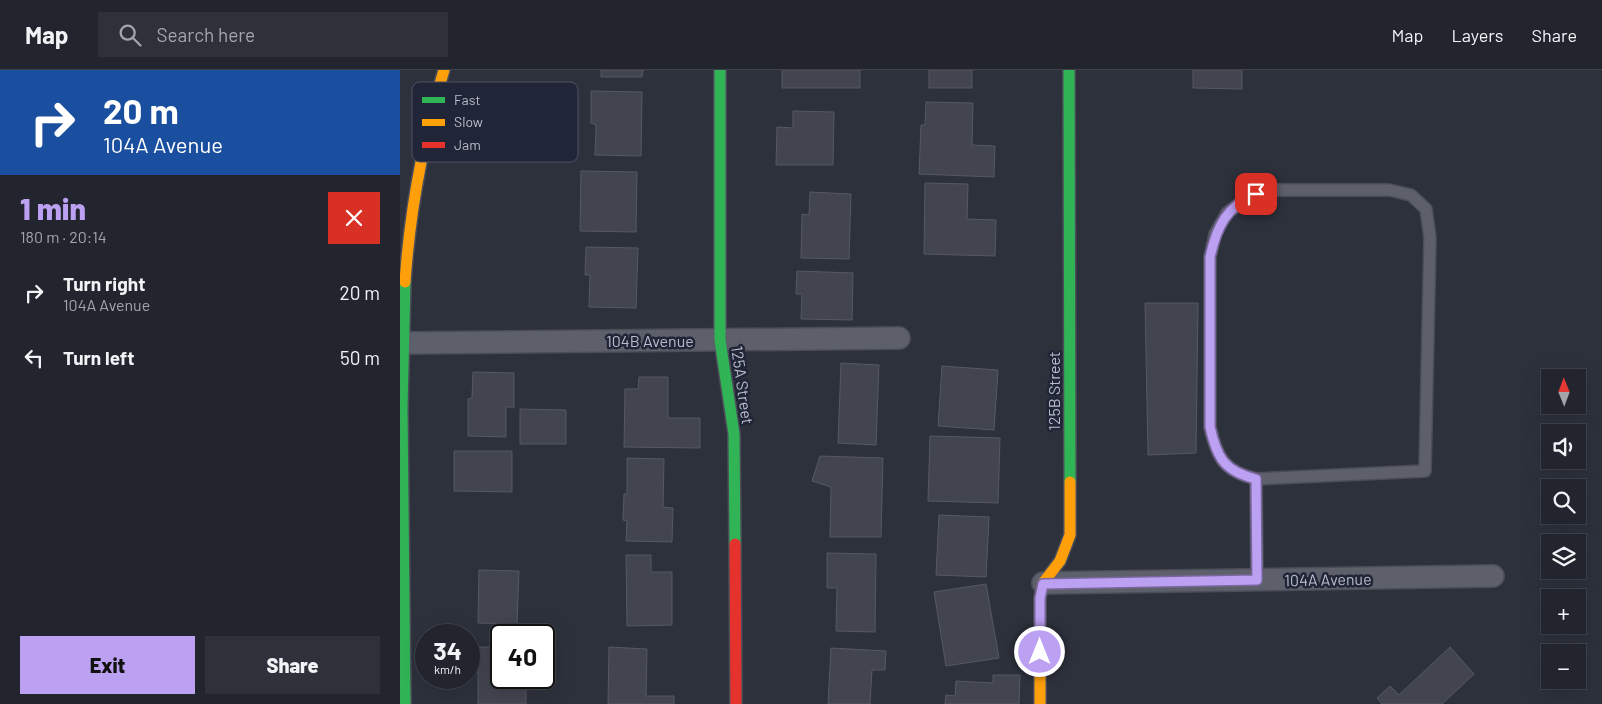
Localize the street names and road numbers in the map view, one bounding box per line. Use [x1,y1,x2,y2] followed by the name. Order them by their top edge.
[606,331,694,350] street label: 104B Avenue
[728,345,758,425] street label: 125A Street
[1044,351,1063,431] street label: 125B Street
[1284,569,1372,589] street label: 104A Avenue

